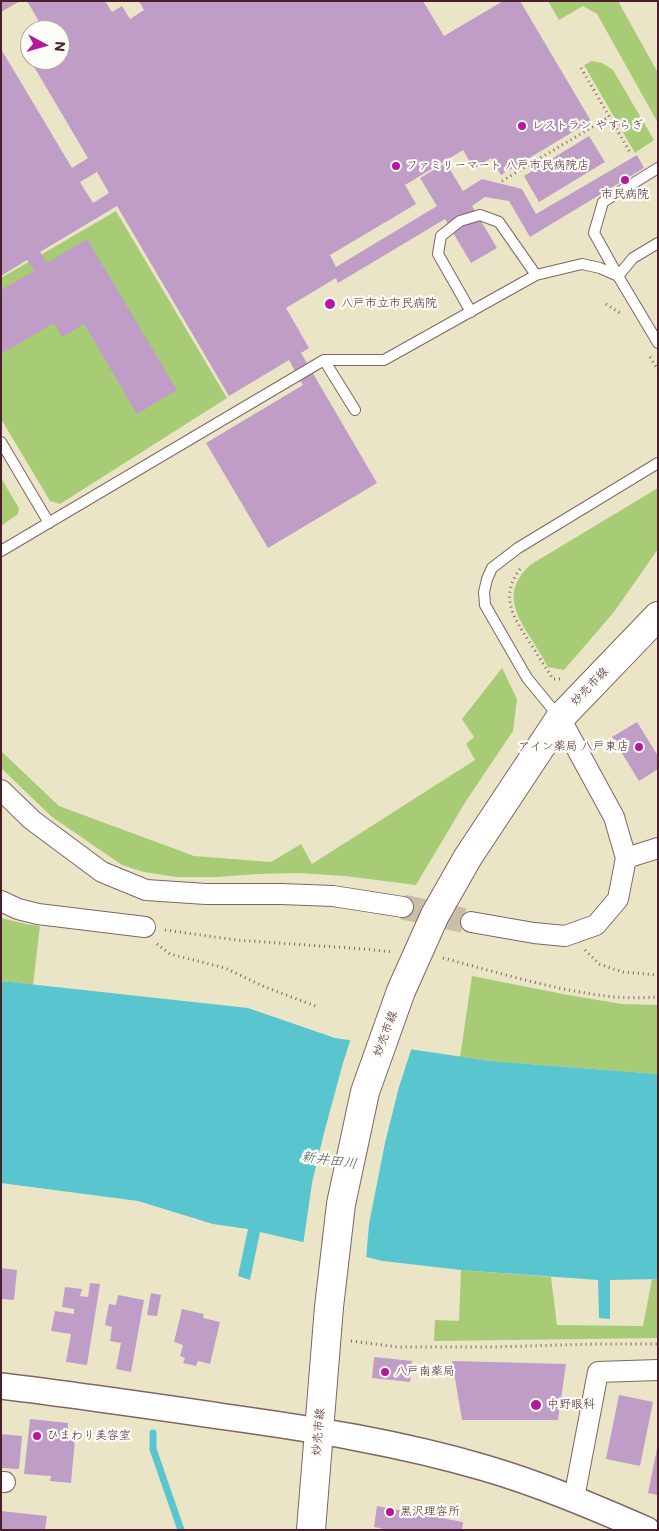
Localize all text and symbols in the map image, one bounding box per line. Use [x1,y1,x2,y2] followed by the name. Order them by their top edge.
[20,20,70,70] north arrow
[50,40,68,53] text: N
[532,119,643,133] place label: レストラン やすらぎ
[516,120,528,132] marker: レストラン やすらぎ
[406,159,589,173] place label: ファミリーマート 八戸市民病院店
[390,160,402,172] marker: ファミリーマート 八戸市民病院店
[619,174,631,186] marker: 市民病院
[601,188,649,202] place label: 市民病院
[323,297,337,311] marker: 八戸市立市民病院
[341,297,437,311] place label: 八戸市立市民病院
[568,665,612,709] street label: 妙売市線
[518,740,629,754] place label: アイン薬局 八戸東店
[633,741,645,753] marker: アイン薬局 八戸東店
[371,1009,401,1059] street label: 妙売市線
[300,1149,358,1173] water label: 新井田川
[395,1365,455,1379] place label: 八戸南薬局
[379,1366,391,1378] marker: 八戸南薬局
[529,1398,543,1412] marker: 中野眼科
[547,1398,595,1412] place label: 中野眼科
[310,1407,328,1457] street label: 妙売市線
[47,1429,131,1443] place label: ひまわり美容室
[31,1430,43,1442] marker: ひまわり美容室
[400,1505,460,1519] place label: 黒沢理容所
[384,1506,396,1518] marker: 黒沢理容所

